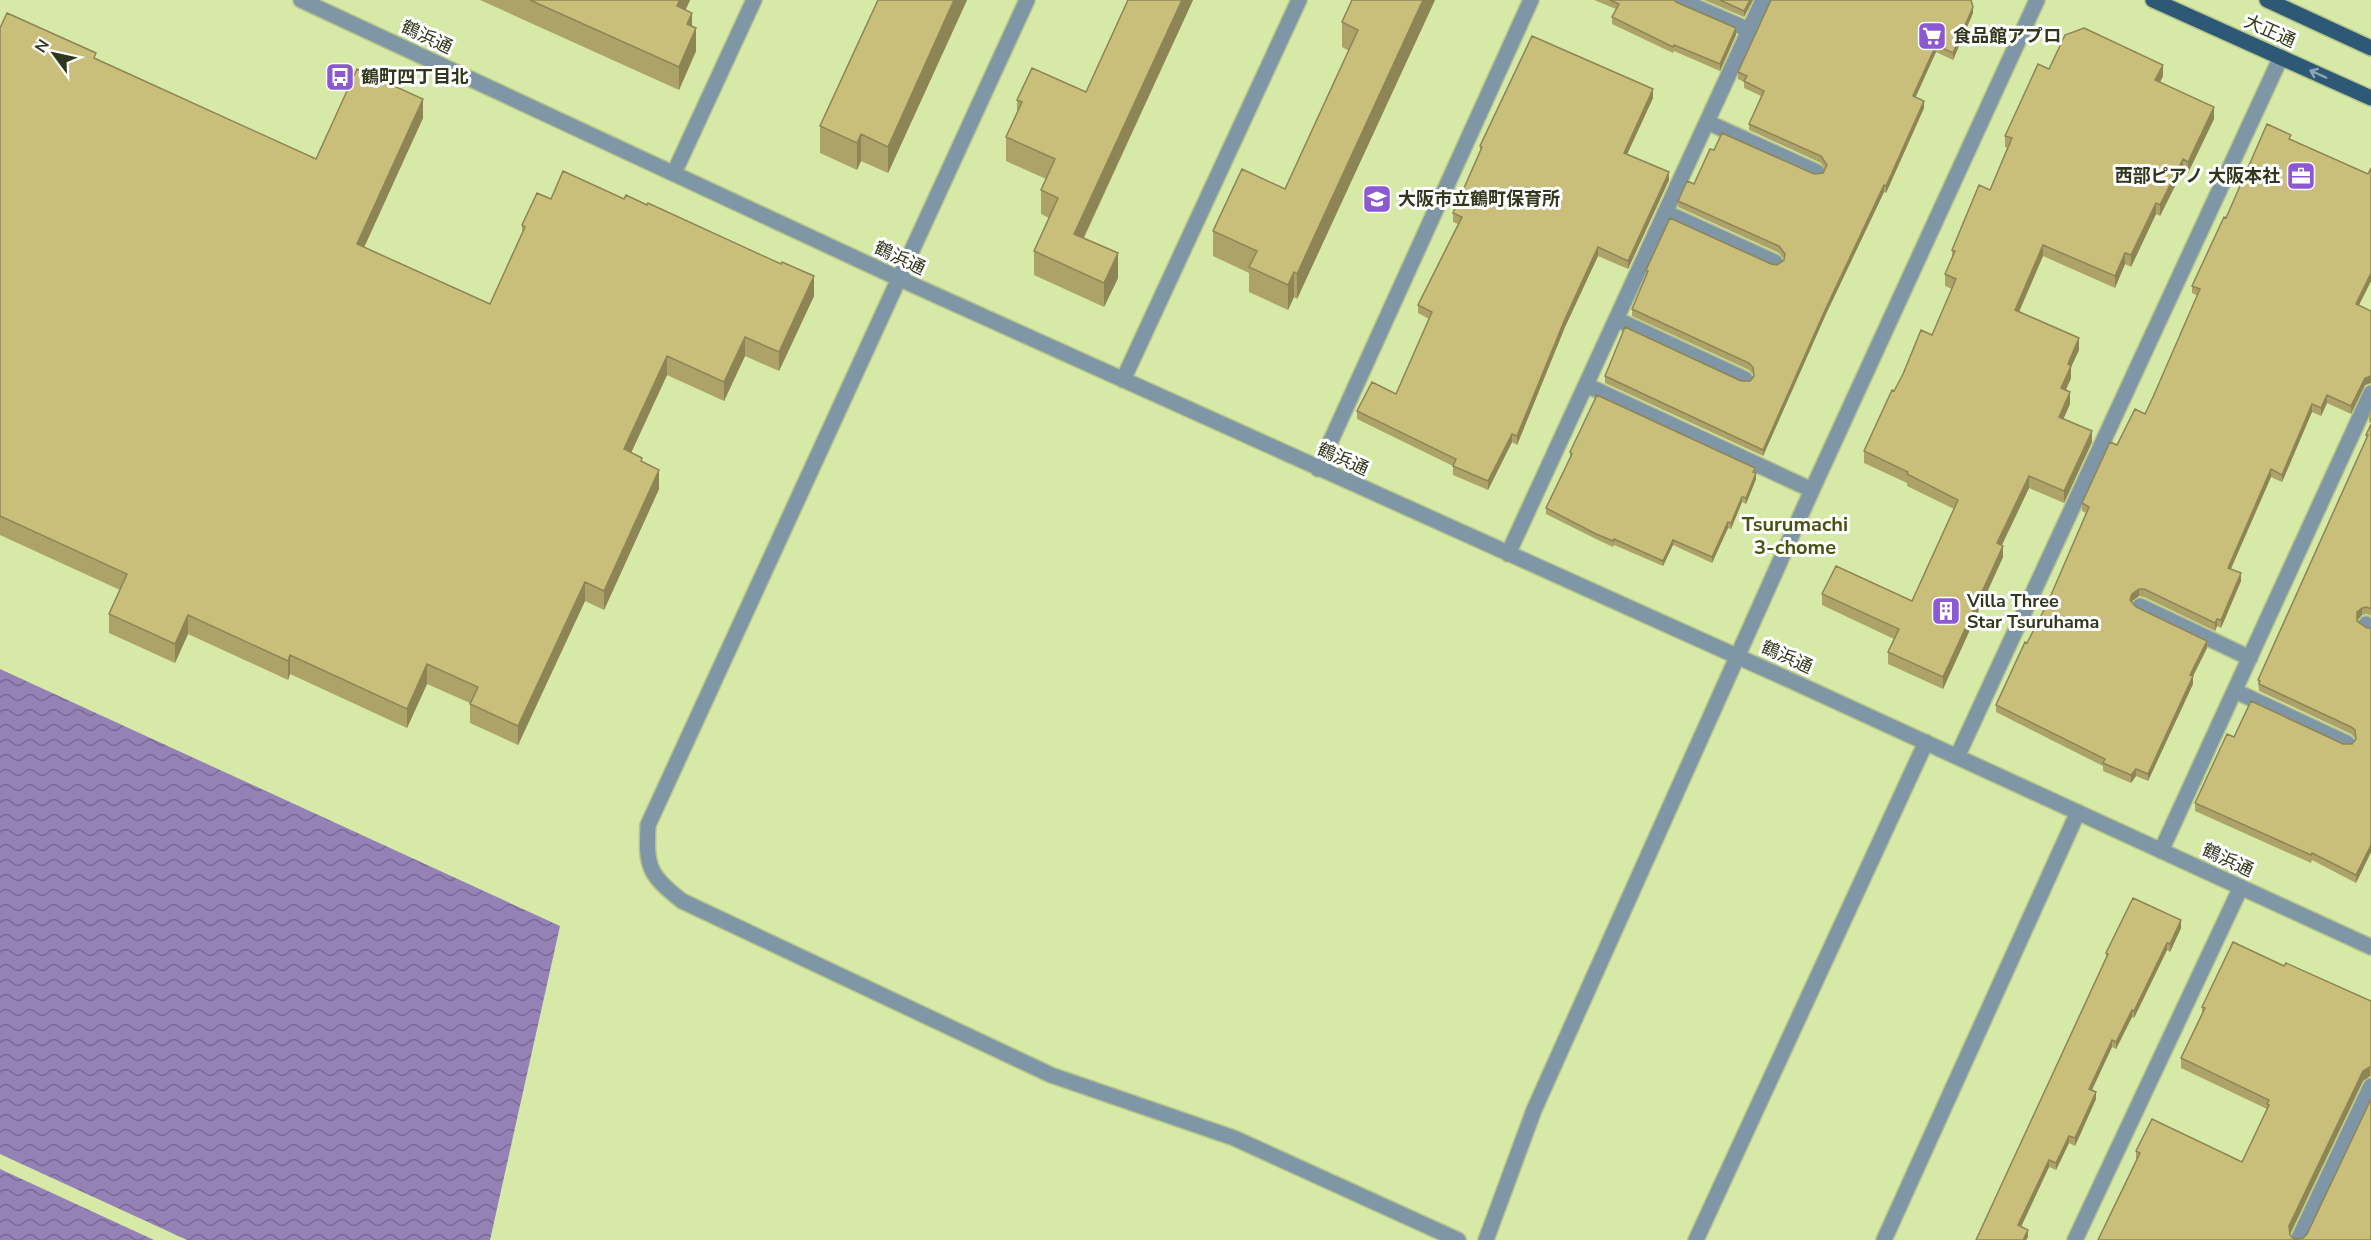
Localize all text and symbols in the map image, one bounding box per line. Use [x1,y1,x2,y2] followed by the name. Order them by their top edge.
[2240,9,2300,53] street label: 大正通
[397,15,457,59] street label: 鶴浜通
[1916,20,1948,52] supermarket icon: 食品館アプロ
[24,24,84,84] north arrow
[1953,24,2061,48] place label: 食品館アプロ
[30,35,55,57] text: N
[324,61,356,93] bus stop icon: 鶴町四丁目北
[361,65,469,89] place label: 鶴町四丁目北
[2309,68,2327,79] one-way arrow
[2285,160,2317,192] office icon: 西部ピアノ 大阪本社
[2115,164,2280,188] place label: 西部ピアノ 大阪本社
[1361,183,1393,215] school or university icon: 大阪市立鶴町保育所
[1398,187,1560,211] place label: 大阪市立鶴町保育所
[870,236,930,280] street label: 鶴浜通
[1313,437,1373,481] street label: 鶴浜通
[1742,511,1848,561] district label: Tsurumachi 3-chome
[1966,589,2099,634] place label: Villa Three Star Tsuruhama
[1930,595,1962,627] building icon: Villa Three Star Tsuruhama
[1757,635,1817,679] street label: 鶴浜通
[2198,838,2258,882] street label: 鶴浜通

